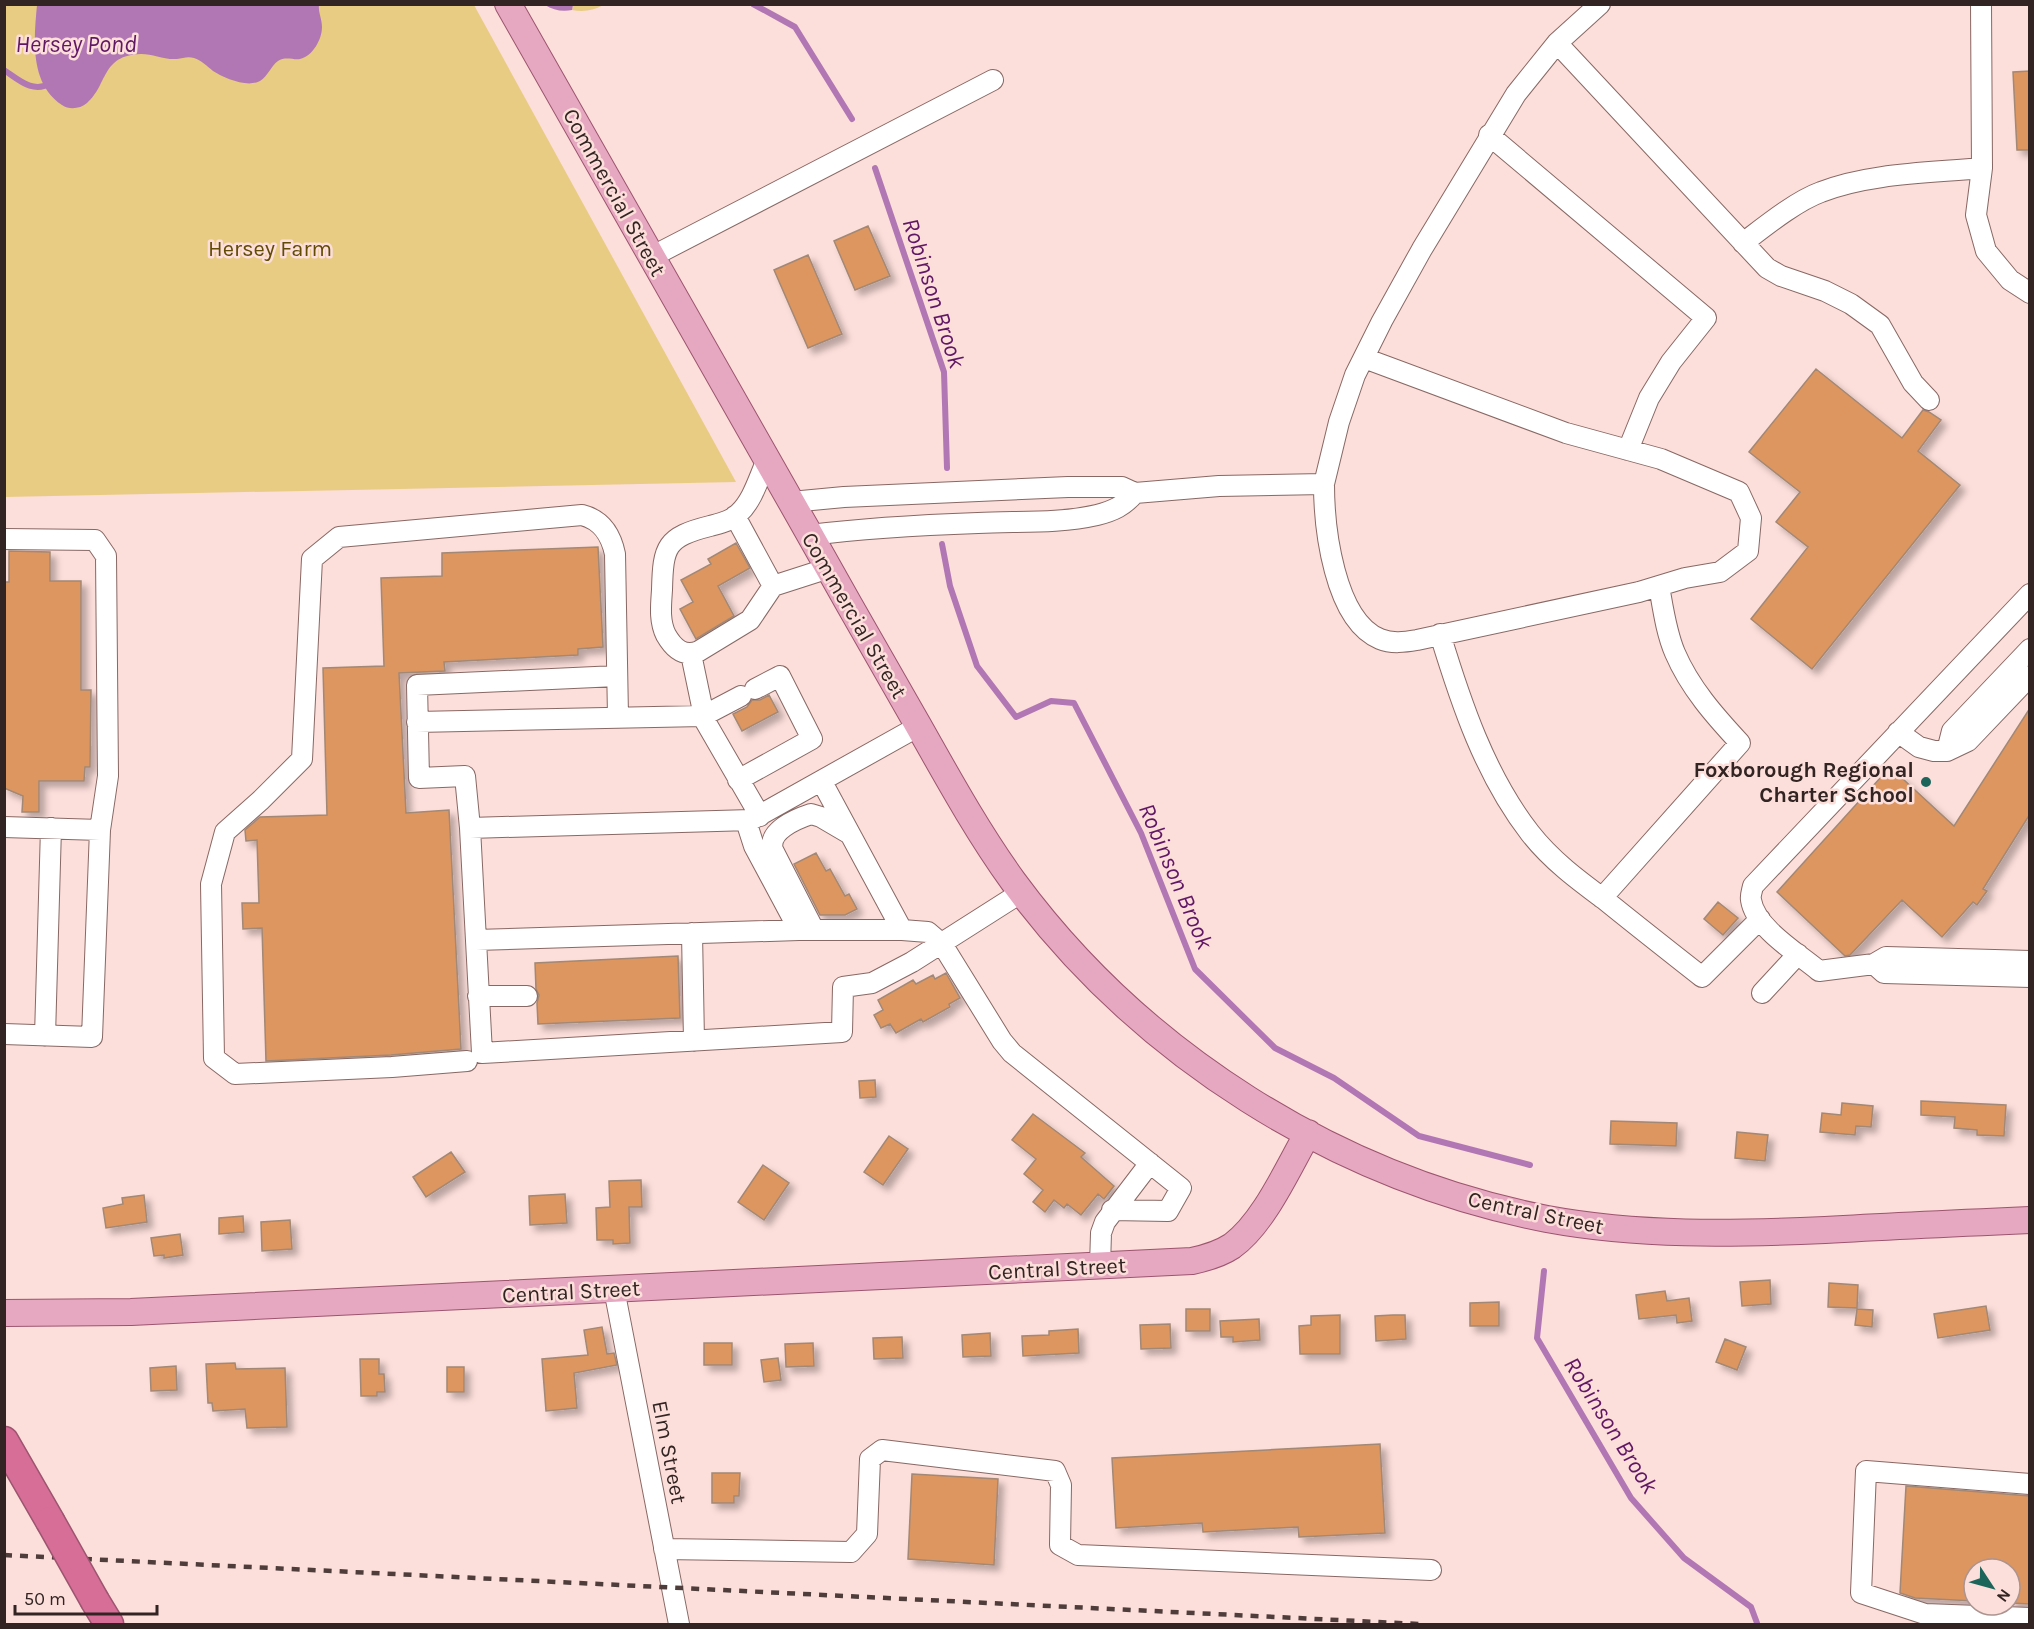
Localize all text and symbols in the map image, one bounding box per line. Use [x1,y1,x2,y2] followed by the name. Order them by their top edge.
[15,30,137,58] water label: Hersey Pond
[557,104,671,281] street label: Commercial Street
[897,215,972,372] water label: Robinson Brook
[208,236,332,262] park label: Hersey Farm
[796,528,912,703] street label: Commercial Street
[1694,757,1914,808] place label: Foxborough Regional Charter School
[1919,775,1933,789] marker: Foxborough Regional Charter School
[1133,799,1220,954] water label: Robinson Brook
[1466,1186,1606,1240] street label: Central Street
[987,1252,1127,1286] street label: Central Street
[501,1275,641,1309] street label: Central Street
[1558,1351,1665,1499] water label: Robinson Brook
[646,1398,692,1506] street label: Elm Street
[1962,1557,2022,1617] north arrow
[15,1578,158,1616] scale bar
[1993,1585,2015,1606] text: N
[24,1588,66,1610] text: 50 m

